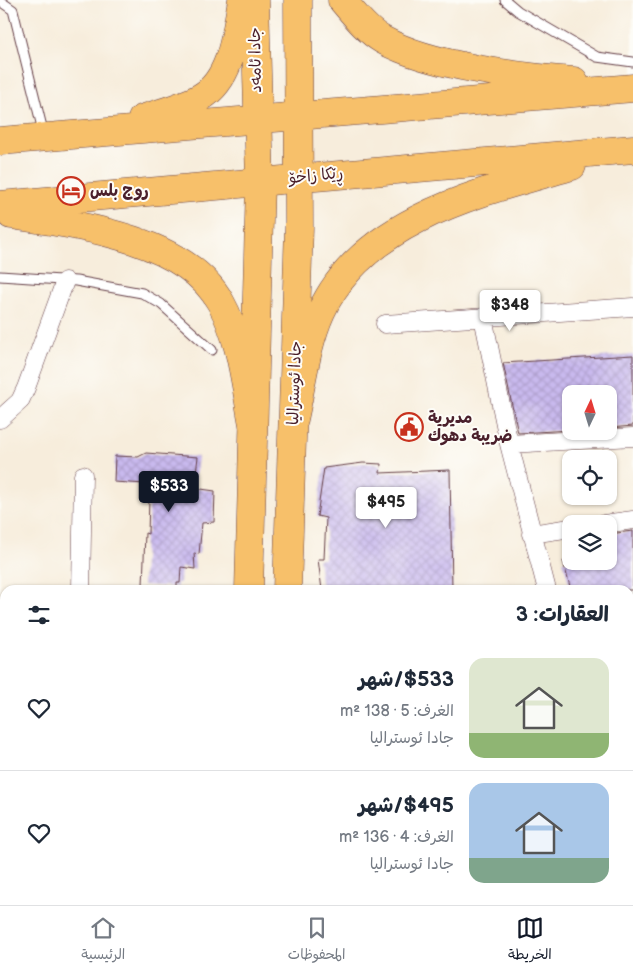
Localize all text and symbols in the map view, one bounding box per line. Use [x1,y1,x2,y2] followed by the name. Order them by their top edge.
[246,27,266,93] street label: جادا ئامەد
[286,164,344,192] street label: ڕێکا زاخۆ
[56,176,86,206] hotel icon: روج بلس
[90,182,149,201] place label: روج بلس
[480,290,540,332] pin: $348
[491,296,529,315] text: $348
[284,341,306,425] street label: جادا ئوسترالیا
[562,385,618,440] north arrow
[562,385,617,570] map controls
[428,409,512,446] place label: مديرية ضريبة دهوك
[394,412,424,442] public building icon: مديرية ضريبة دهوك
[562,450,617,505] button: locate
[139,470,199,513] pin: $533
[150,477,188,496] text: $533
[356,486,416,529] pin: $495
[367,493,405,512] text: $495
[562,515,617,570] button: layers
[25,601,53,629] icon: filters
[516,602,609,627] text: العقارات: 3
[359,667,454,692] text: $533/شهر
[509,678,569,738] icon: home
[25,694,53,722] icon: heart
[340,702,454,721] text: الغرف: 5 · 138 m²
[370,729,454,748] text: جادا ئوسترالیا
[358,793,454,818] text: $495/شهر
[509,803,569,863] icon: home
[25,819,53,847] icon: heart
[339,828,454,847] text: الغرف: 4 · 136 m²
[370,855,454,874] text: جادا ئوسترالیا
[81,914,125,967] tab: الرئيسية
[288,914,345,967] tab: المحفوظات
[508,914,552,967] tab: الخريطة

